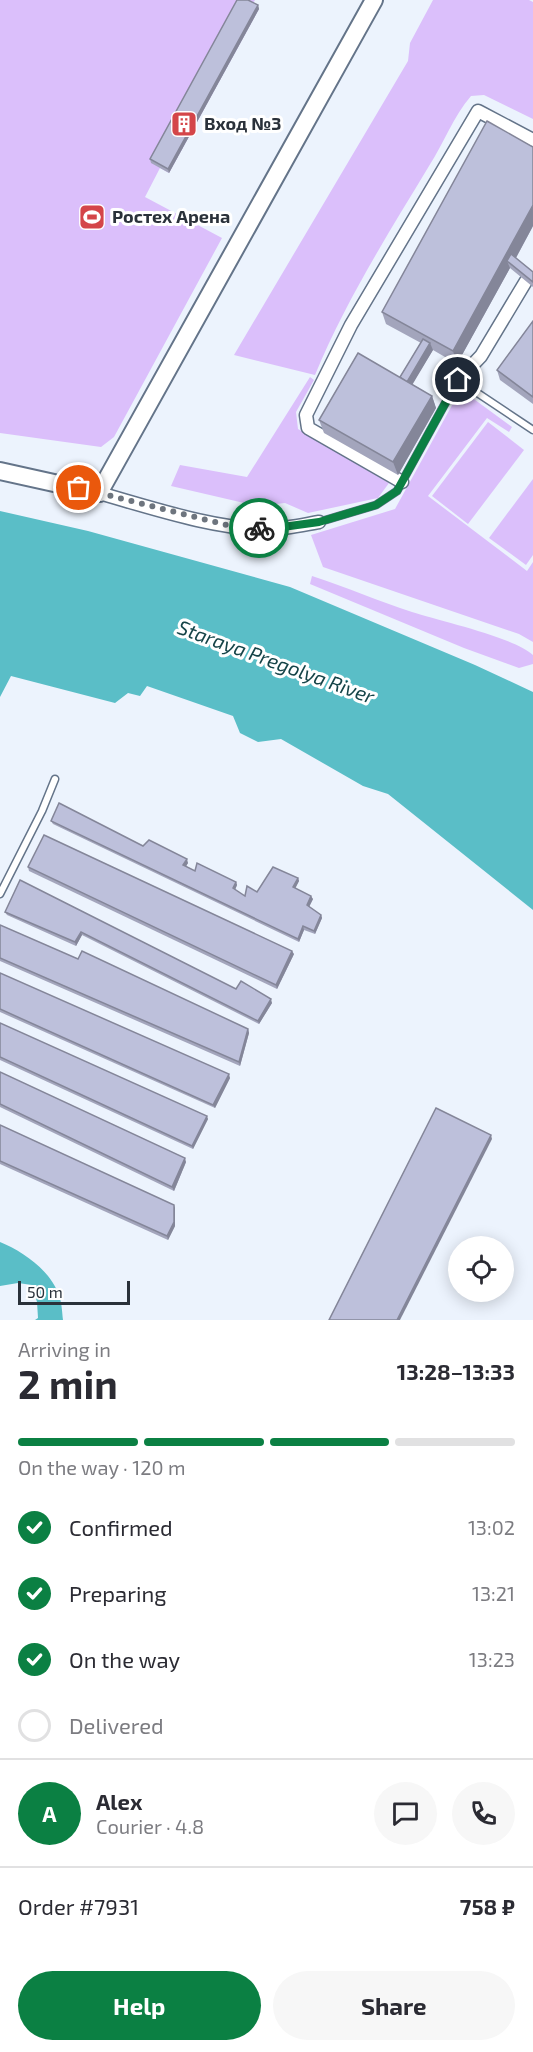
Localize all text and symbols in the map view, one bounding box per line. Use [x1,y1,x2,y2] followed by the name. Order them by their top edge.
[169,109,199,139] building icon: Вход №3
[204,112,281,134] place label: Вход №3
[77,202,107,232] sports icon: Ростех Арена
[112,205,230,227] place label: Ростех Арена
[432,354,483,405] pin
[441,363,474,396] icon: home
[53,462,104,513] pin
[62,471,95,504] icon: bag
[229,498,289,558] courier
[243,512,276,545] icon: bike
[174,614,379,709] water label: Staraya Pregolya River
[448,1236,514,1302] map controls
[448,1236,514,1302] button: locate
[18,1278,130,1306] scale bar
[27,1282,63,1301] text: 50 m
[18,1337,111,1361] text: Arriving in
[397,1358,515,1384] text: 13:28–13:33
[18,1360,118,1407] text: 2 min
[18,1455,186,1479] text: On the way · 120 m
[18,1511,51,1544] icon: check
[69,1514,173,1540] text: Confirmed
[468,1515,515,1539] text: 13:02
[18,1577,51,1610] icon: check
[69,1580,167,1606] text: Preparing
[472,1581,515,1605] text: 13:21
[18,1643,51,1676] icon: check
[69,1646,180,1672] text: On the way
[469,1647,515,1671] text: 13:23
[69,1712,164,1738] text: Delivered
[374,1782,437,1845] button: chat
[452,1782,515,1845] button: phone
[96,1788,142,1814] text: Alex
[42,1800,57,1826] text: A
[96,1814,204,1838] text: Courier · 4.8
[18,1893,139,1919] text: Order #7931
[460,1893,515,1919] text: 758 ₽
[18,1971,261,2040] button: Help
[273,1971,515,2040] button: Share

